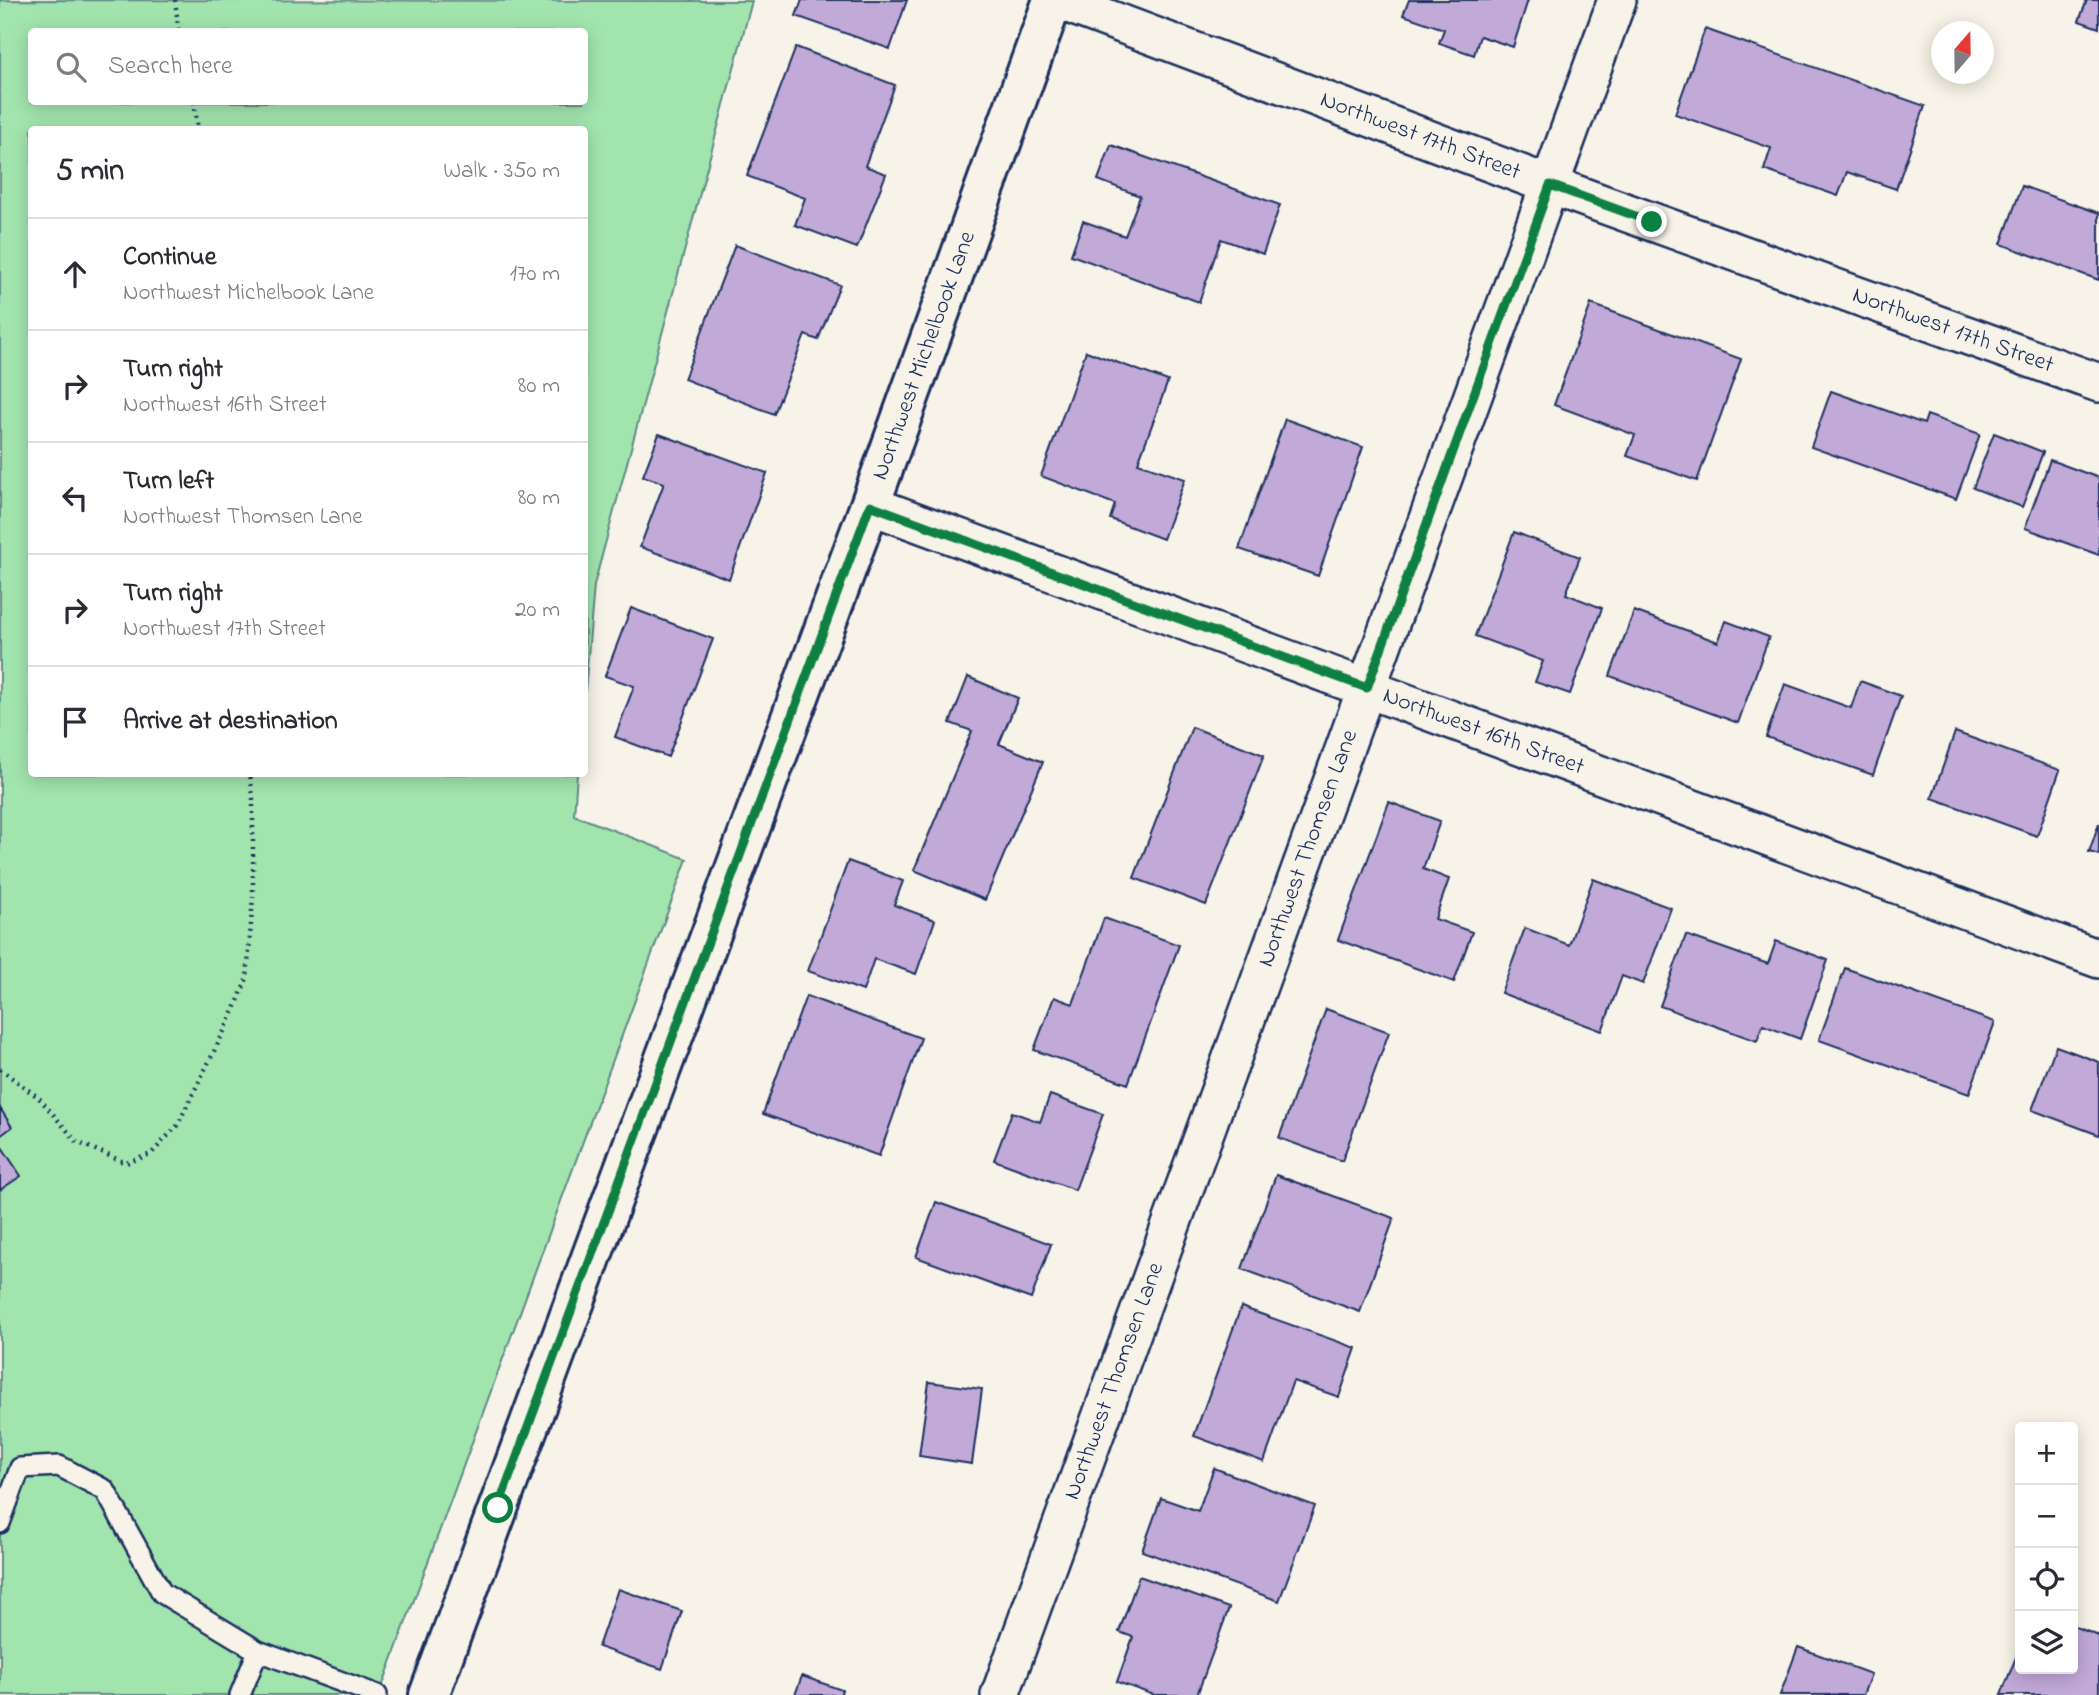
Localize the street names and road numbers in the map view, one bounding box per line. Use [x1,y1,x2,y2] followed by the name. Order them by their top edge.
[1315,83,1526,190] street label: Northwest 17th Street
[863,226,985,485] street label: Northwest Michelbook Lane
[1847,278,2059,383] street label: Northwest 17th Street
[1378,678,1589,785] street label: Northwest 16th Street
[1249,725,1367,972] street label: Northwest Thomsen Lane
[1055,1257,1174,1505] street label: Northwest Thomsen Lane

